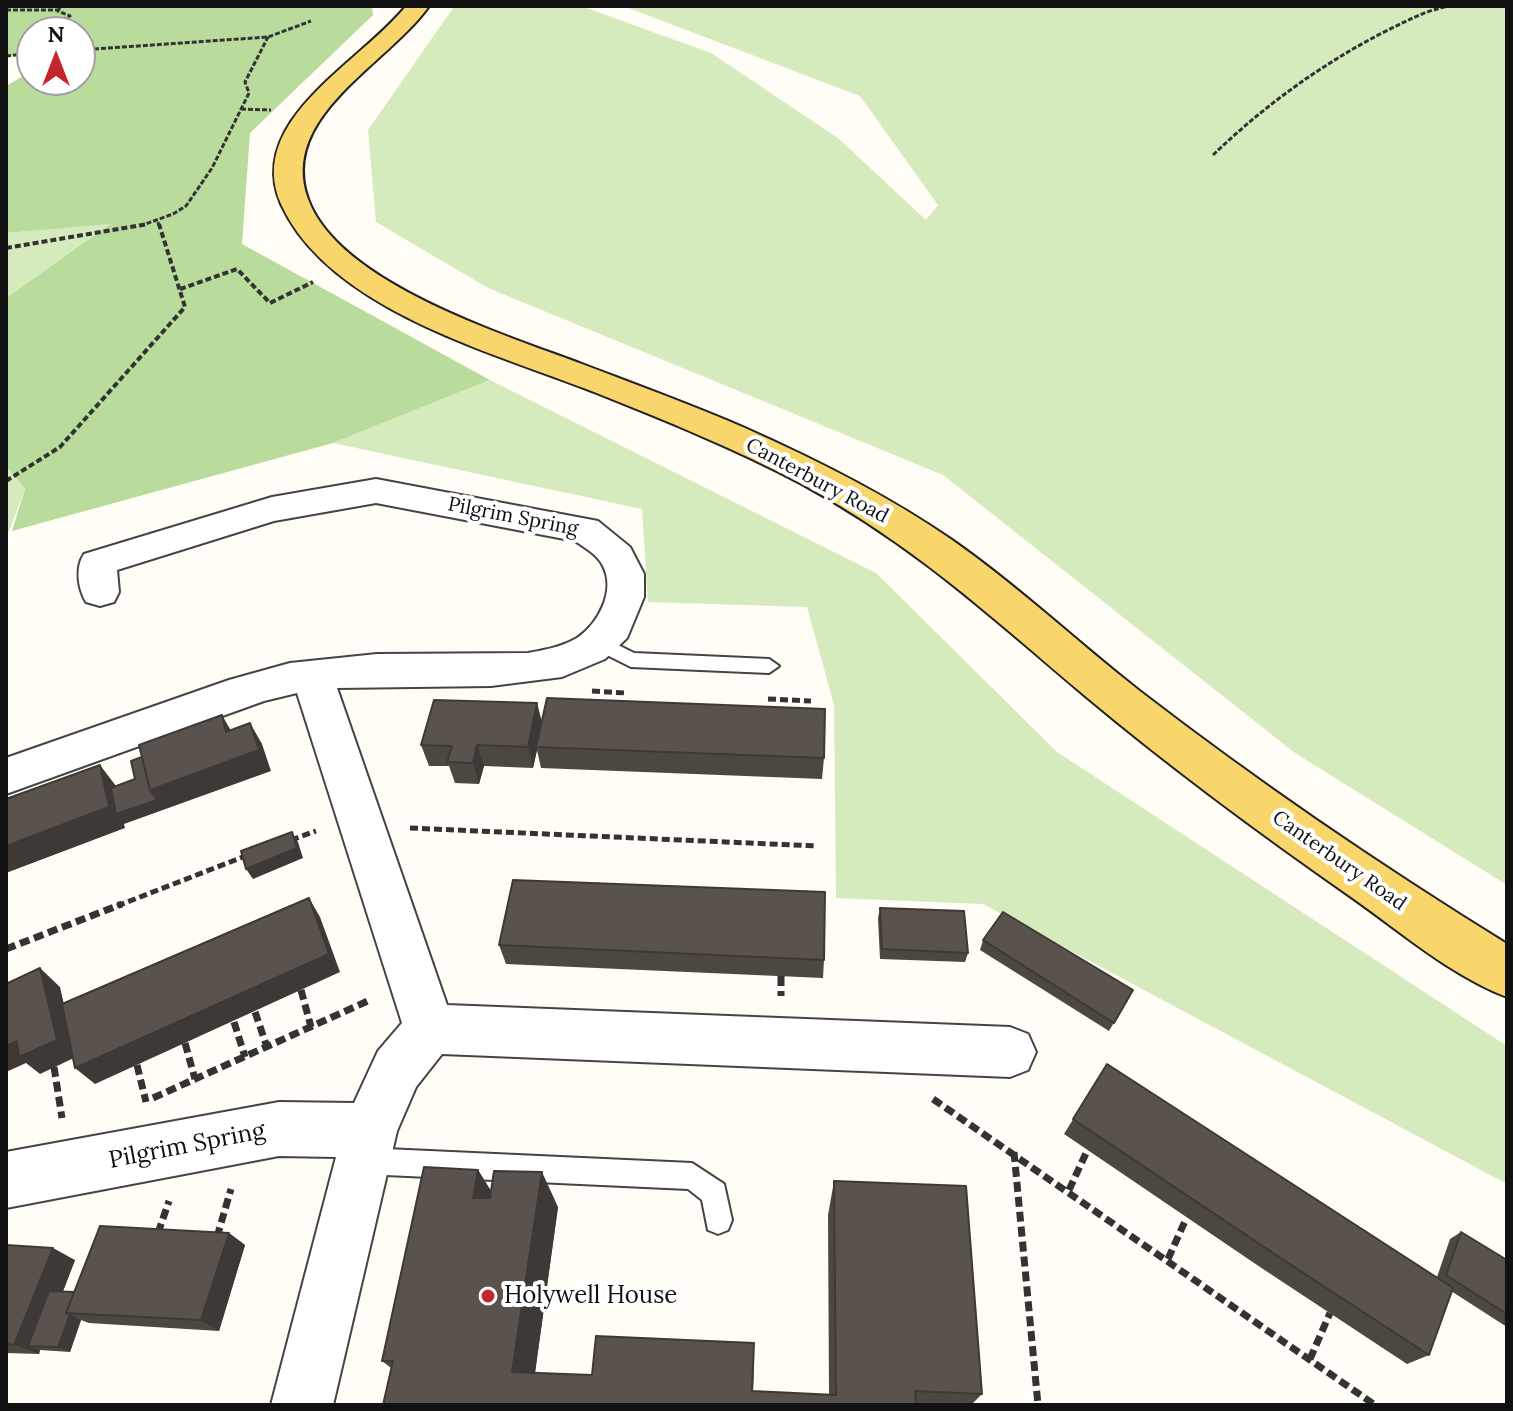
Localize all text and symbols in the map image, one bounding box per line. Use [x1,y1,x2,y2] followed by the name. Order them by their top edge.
[16,16,96,96] north arrow
[47,20,65,48] text: N
[742,433,892,529] street label: Canterbury Road
[446,493,580,541] street label: Pilgrim Spring
[1267,806,1411,916] street label: Canterbury Road
[106,1117,268,1175] street label: Pilgrim Spring
[504,1282,677,1310] place label: Holywell House
[479,1287,497,1305] marker: Holywell House

